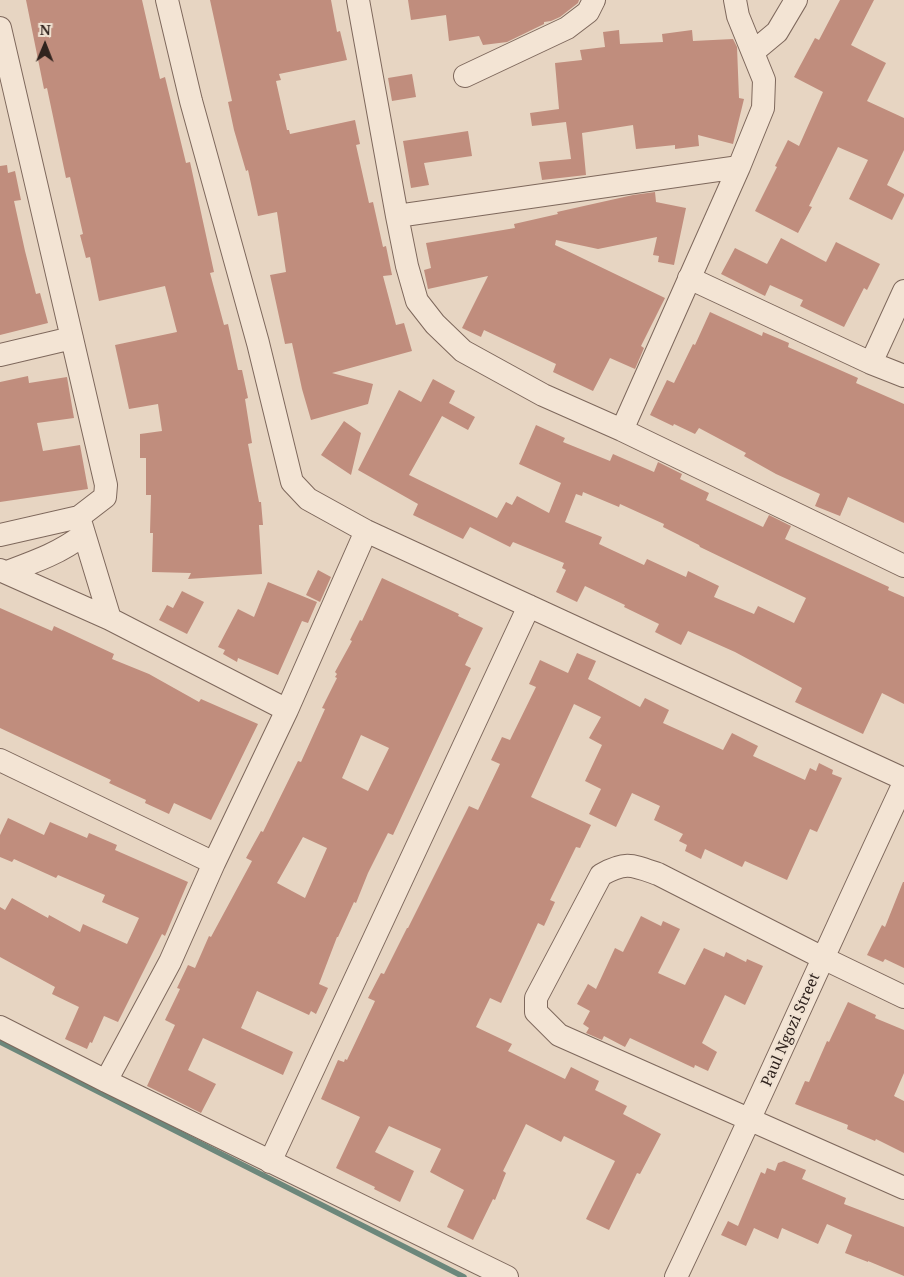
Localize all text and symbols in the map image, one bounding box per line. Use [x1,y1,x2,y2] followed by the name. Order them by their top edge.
[20,20,70,70] north arrow
[40,20,51,39] text: N
[758,971,824,1089] street label: Paul Ngozi Street

